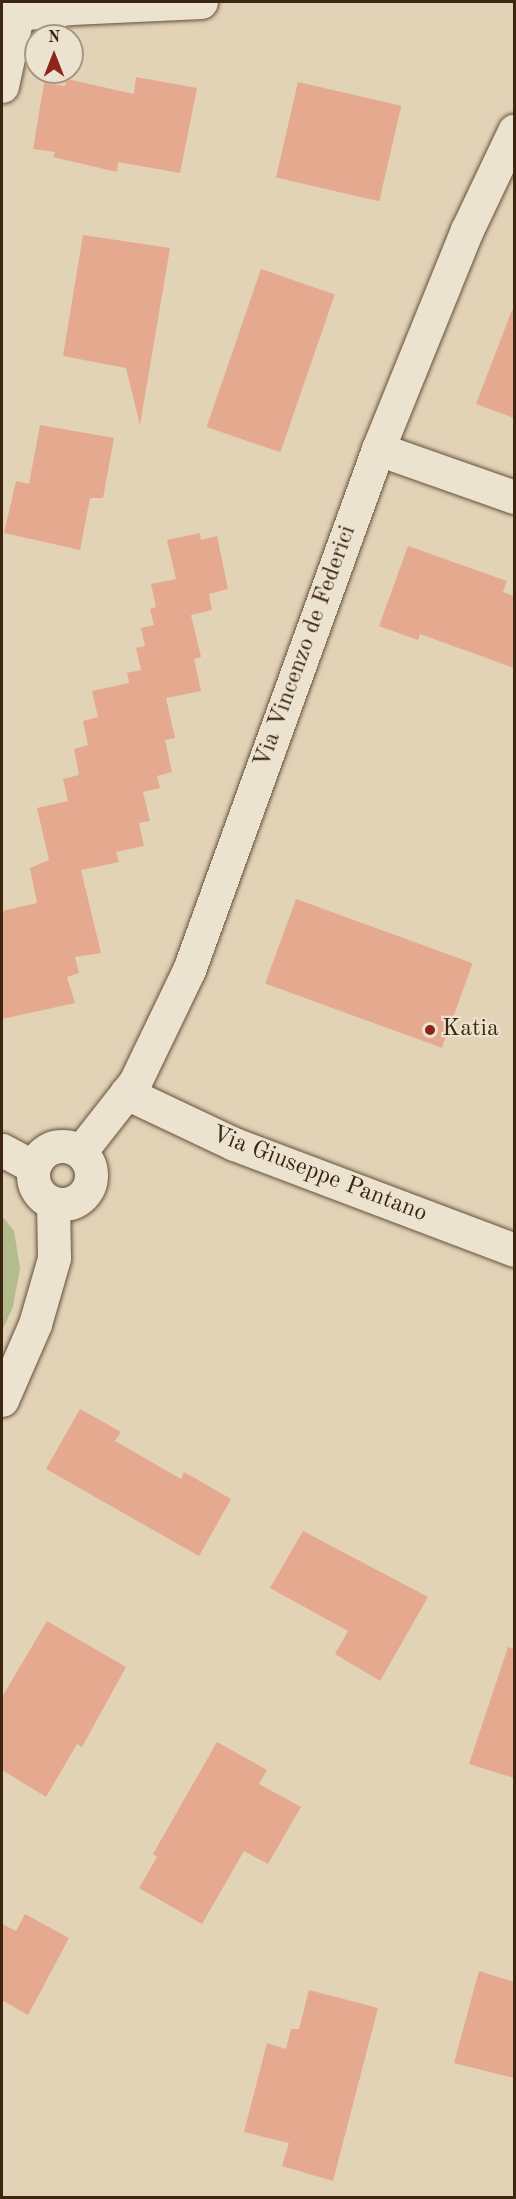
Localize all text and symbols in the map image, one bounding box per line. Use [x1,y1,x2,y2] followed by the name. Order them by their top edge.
[24,24,84,84] north arrow
[48,30,60,46] text: N
[249,522,363,772] street label: Via Vincenzo de Federici
[442,1016,499,1044] place label: Katia
[423,1023,437,1037] marker: Katia
[207,1121,431,1229] street label: Via Giuseppe Pantano

